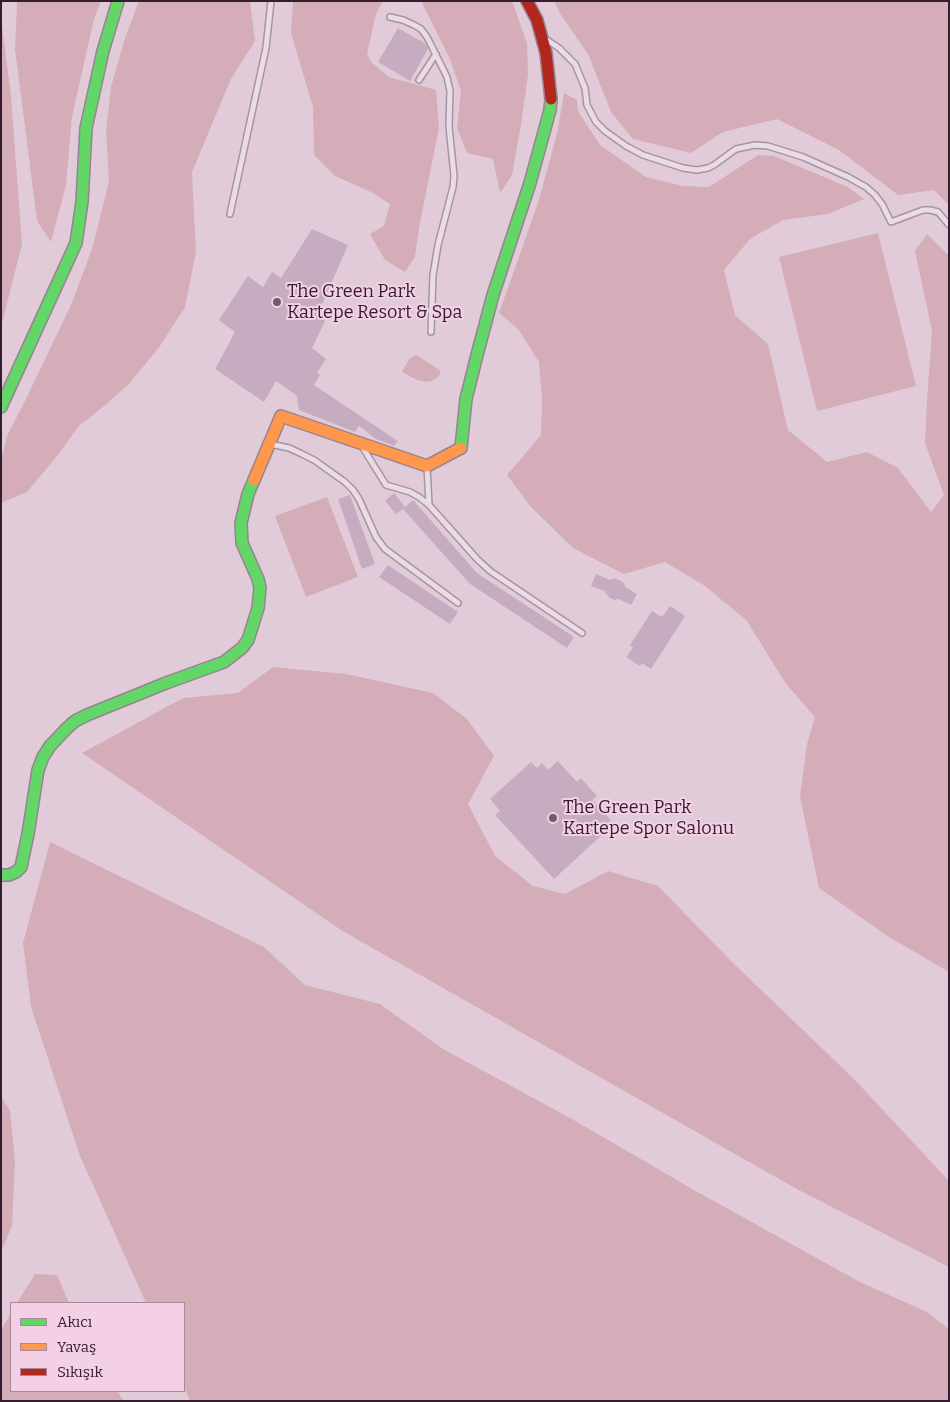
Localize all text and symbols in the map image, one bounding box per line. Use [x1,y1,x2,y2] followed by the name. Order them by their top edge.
[287,281,462,324] place label: The Green Park Kartepe Resort & Spa
[271,296,283,308] marker: The Green Park Kartepe Resort & Spa
[563,797,734,840] place label: The Green Park Kartepe Spor Salonu
[547,812,559,824] marker: The Green Park Kartepe Spor Salonu
[10,1302,185,1392] legend
[57,1313,92,1331] text: Akıcı
[57,1338,96,1356] text: Yavaş
[57,1363,103,1381] text: Sıkışık

